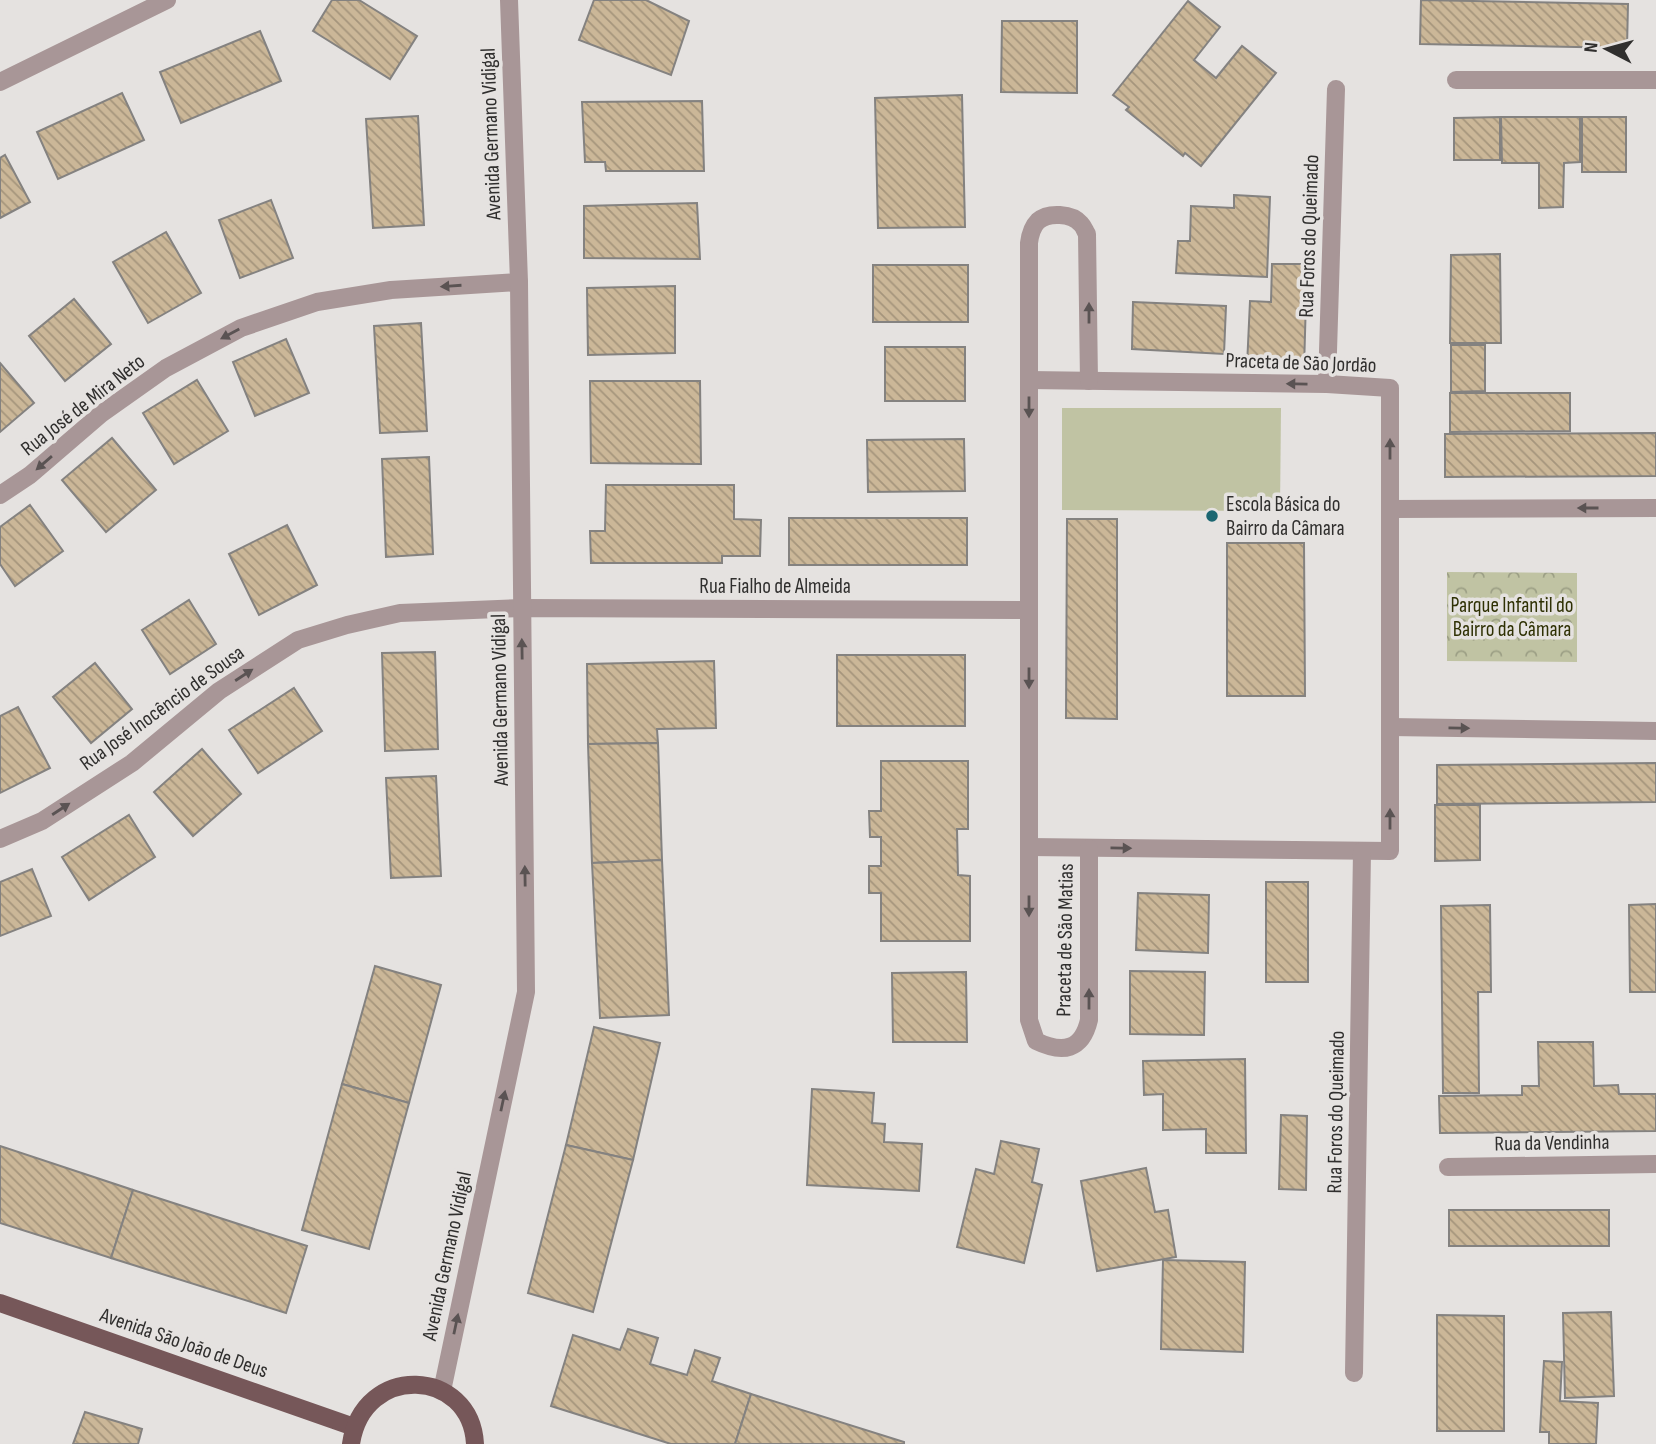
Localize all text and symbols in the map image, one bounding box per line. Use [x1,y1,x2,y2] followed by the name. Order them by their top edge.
[1572,14,1642,84] north arrow
[1580,41,1604,54] text: N
[476,48,507,221] street label: Avenida Germano Vidigal
[1294,154,1324,318] street label: Rua Foros do Queimado
[440,281,462,292] one-way arrow
[1083,302,1094,324] one-way arrow
[220,327,240,339] one-way arrow
[1225,348,1377,378] street label: Praceta de São Jordão
[16,349,150,461] street label: Rua José de Mira Neto
[1286,378,1308,390] one-way arrow
[1023,396,1035,418] one-way arrow
[1384,437,1396,459] one-way arrow
[36,455,53,470] one-way arrow
[1226,492,1345,541] place label: Escola Básica do Bairro da Câmara
[1577,502,1599,514] one-way arrow
[1204,508,1220,524] marker: Escola Básica do Bairro da Câmara
[699,574,851,599] street label: Rua Fialho de Almeida
[1451,593,1573,642] park label: Parque Infantil do Bairro da Câmara
[486,614,514,787] street label: Avenida Germano Vidigal
[517,638,528,660] one-way arrow
[75,640,249,776] street label: Rua José Inocêncio de Sousa
[1023,667,1035,689] one-way arrow
[234,668,254,681] one-way arrow
[1448,722,1470,734] one-way arrow
[52,802,70,816] one-way arrow
[1384,808,1396,830] one-way arrow
[1111,842,1133,854] one-way arrow
[1051,863,1079,1017] street label: Praceta de São Matias
[519,865,531,887] one-way arrow
[1023,895,1035,917] one-way arrow
[1083,988,1095,1010] one-way arrow
[1322,1030,1350,1194] street label: Rua Foros do Queimado
[497,1090,508,1112] one-way arrow
[1494,1129,1610,1157] street label: Rua da Vendinha
[417,1169,477,1344] street label: Avenida Germano Vidigal
[96,1302,271,1383] street label: Avenida São João de Deus
[450,1313,461,1335] one-way arrow

